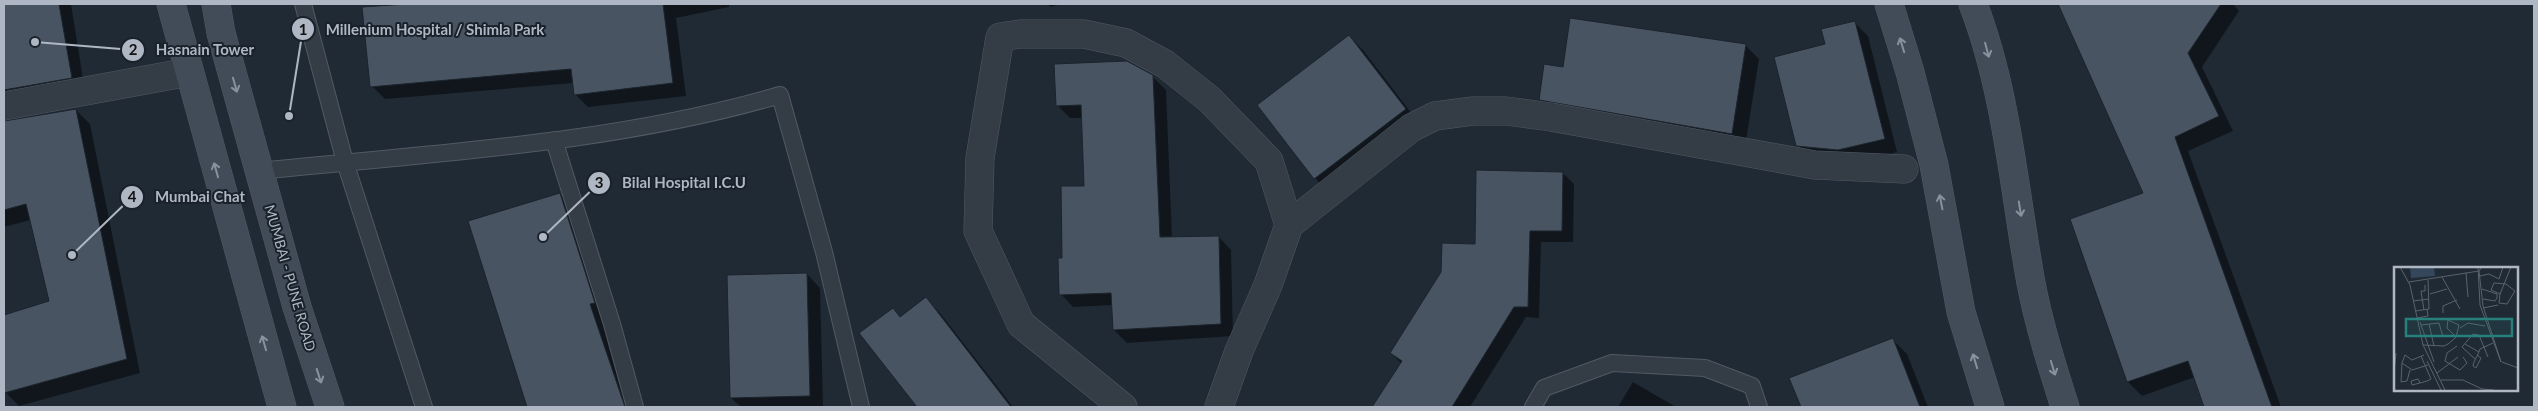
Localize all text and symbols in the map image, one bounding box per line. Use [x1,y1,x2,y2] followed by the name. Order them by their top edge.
[291,14,554,44] callout: Millenium Hospital / Shimla Park
[299,20,307,38] text: 1
[326,20,545,38] text: Millenium Hospital / Shimla Park
[121,35,264,65] callout: Hasnain Tower
[1896,37,1906,53] one-way arrow
[129,40,138,58] text: 2
[156,40,255,58] text: Hasnain Tower
[1982,42,1992,58] one-way arrow
[231,77,241,93] one-way arrow
[210,162,220,178] one-way arrow
[587,168,756,198] callout: Bilal Hospital I.C.U
[595,173,603,191] text: 3
[622,173,746,191] text: Bilal Hospital I.C.U
[120,182,255,212] callout: Mumbai Chat
[128,187,137,205] text: 4
[155,187,245,205] text: Mumbai Chat
[1936,194,1946,210] one-way arrow
[2015,201,2025,217] one-way arrow
[261,203,320,353] street label: MUMBAI - PUNE ROAD
[2394,267,2518,391] inset map
[259,336,268,352] one-way arrow
[1970,353,1980,369] one-way arrow
[2049,360,2058,376] one-way arrow
[315,367,325,383] one-way arrow

